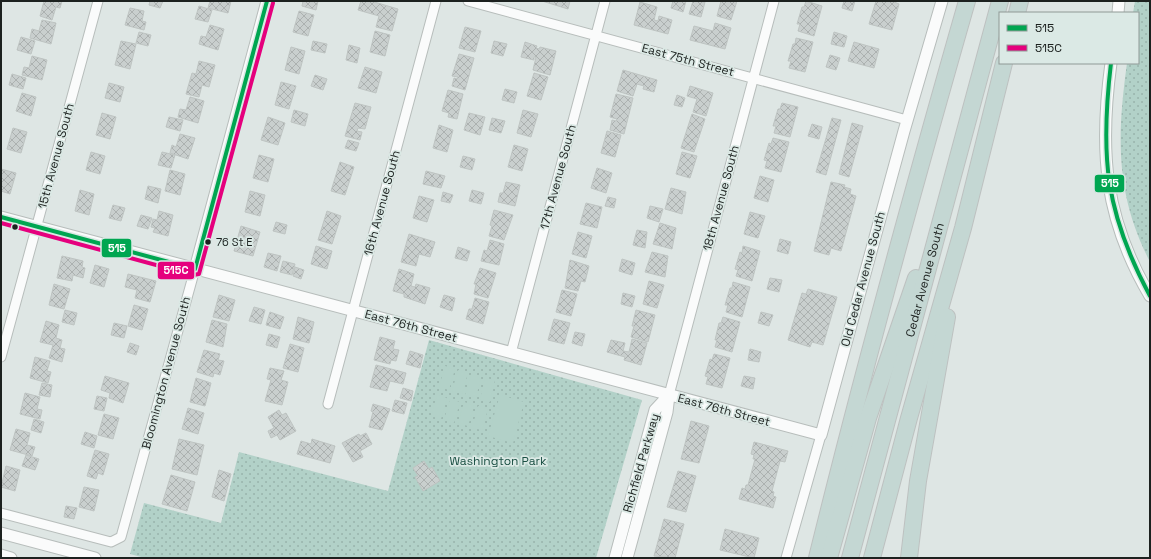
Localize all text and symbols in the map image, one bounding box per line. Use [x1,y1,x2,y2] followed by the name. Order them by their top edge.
[999,12,1139,64] legend
[1035,20,1054,36] text: 515
[640,40,736,80] street label: East 75th Street
[1035,40,1062,56] text: 515C
[34,102,78,210] street label: 15th Avenue South
[536,123,580,231] street label: 17th Avenue South
[699,143,743,253] street label: 18th Avenue South
[360,148,404,258] street label: 16th Avenue South
[1094,174,1125,193] line badge: 515
[1101,176,1119,190] text: 515
[837,210,889,348] street label: Old Cedar Avenue South
[902,221,948,339] street label: Cedar Avenue South
[10,222,20,232] unlabelled marker
[216,235,253,249] place label: 76 St E
[203,237,213,247] marker: 76 St E
[101,238,132,258] line badge: 515
[108,241,126,255] text: 515
[157,261,195,280] line badge: 515C
[163,263,189,277] text: 515C
[138,295,194,451] street label: Bloomington Avenue South
[363,306,459,346] street label: East 76th Street
[676,390,772,430] street label: East 76th Street
[619,412,663,514] street label: Richfield Parkway
[449,453,547,469] park label: Washington Park

